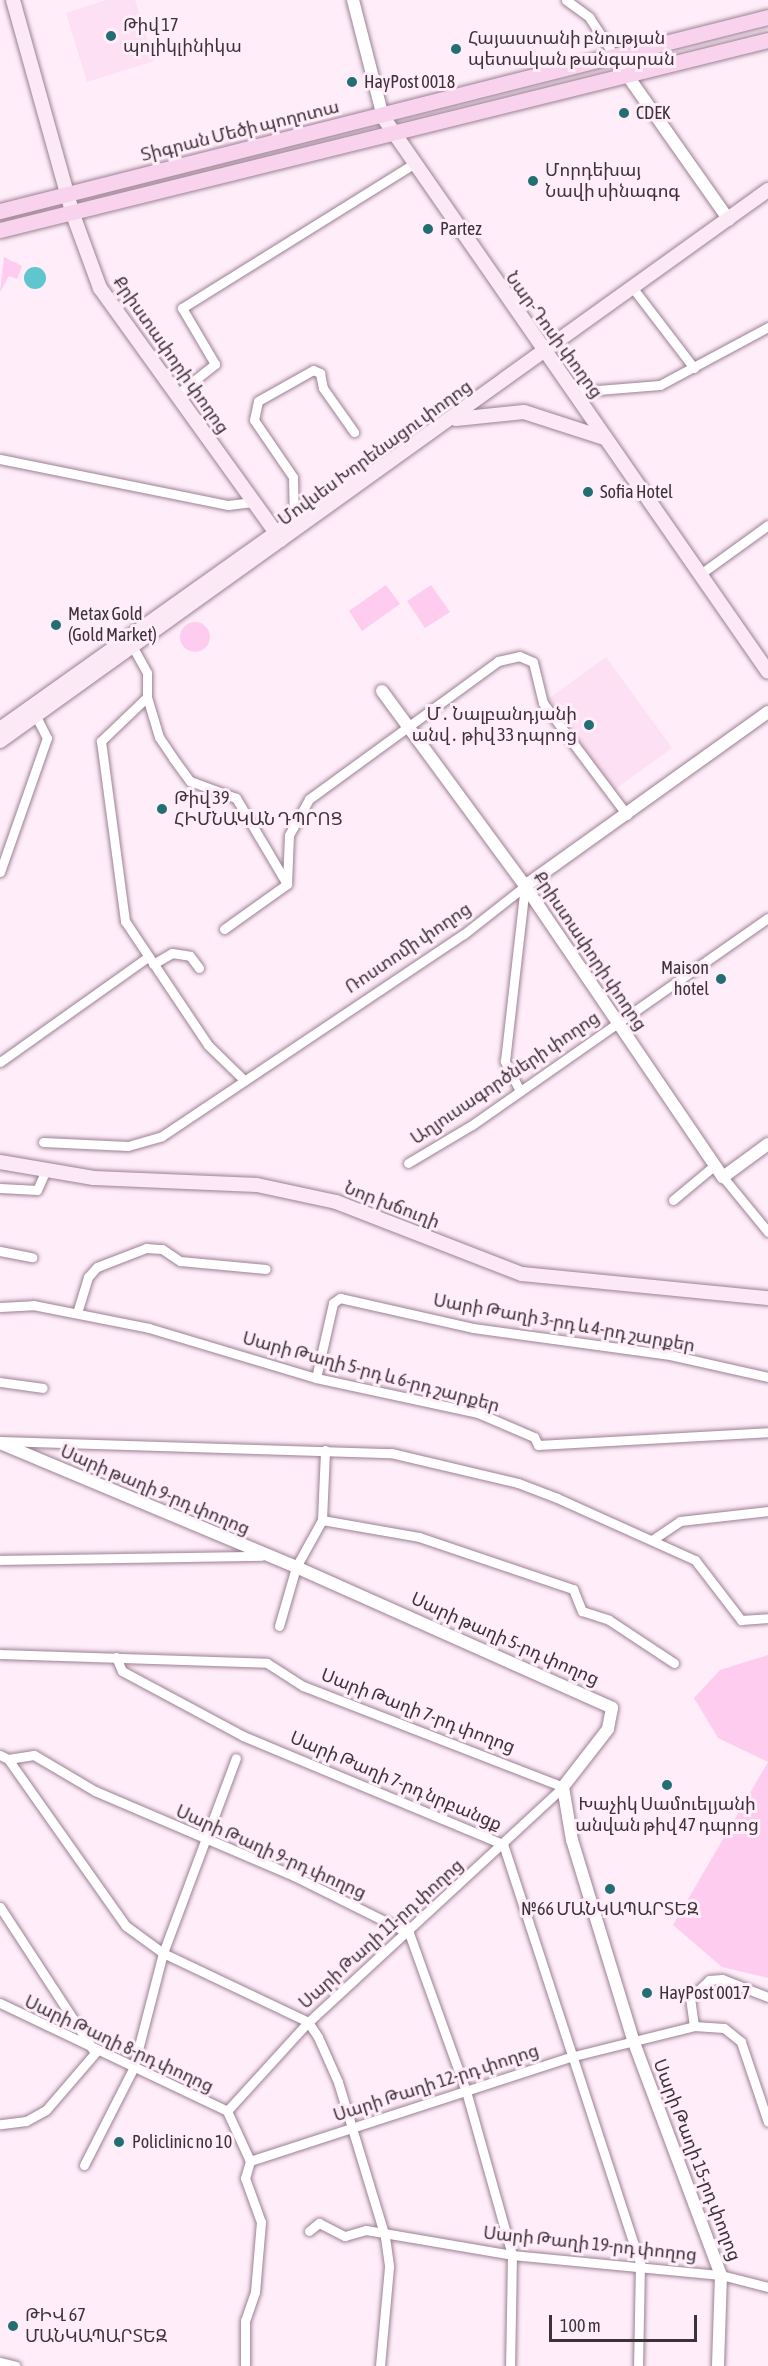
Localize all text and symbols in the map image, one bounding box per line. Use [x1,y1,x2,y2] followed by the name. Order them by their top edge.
[123,15,242,57] place label: Թիվ 17 պոլիկլինիկա
[468,28,675,70] place label: Հայաստանի բնության պետական թանգարան
[104,29,118,43] marker: Թիվ 17 պոլիկլինիկա
[449,42,463,56] marker: Հայաստանի բնության պետական թանգարան
[364,71,455,93] place label: HayPost 0018
[345,75,359,89] marker: HayPost 0018
[139,96,341,166] street label: Տիգրան Մեծի պողոտա
[636,102,671,124] place label: CDEK
[617,106,631,120] marker: CDEK
[545,160,680,202] place label: Մորդեխայ Նավի սինագոգ
[526,174,540,188] marker: Մորդեխայ Նավի սինագոգ
[440,218,482,240] place label: Partez
[421,222,435,236] marker: Partez
[501,268,607,402] street label: Նար-Դոսի փողոց
[108,272,234,438] street label: Քրիստափորի փողոց
[274,376,476,530] street label: Մովսես Խորենացու փողոց
[600,481,673,503] place label: Sofia Hotel
[581,485,595,499] marker: Sofia Hotel
[68,604,157,646] place label: Metax Gold (Gold Market)
[49,618,63,632] marker: Metax Gold (Gold Market)
[412,704,577,746] place label: Մ․ Նալբանդյանի անվ․ թիվ 33 դպրոց
[582,718,596,732] marker: Մ․ Նալբանդյանի անվ․ թիվ 33 դպրոց
[174,788,343,830] place label: Թիվ 39 ՀԻՄՆԱԿԱՆ ԴՊՐՈՑ
[155,802,169,816] marker: Թիվ 39 ՀԻՄՆԱԿԱՆ ԴՊՐՈՑ
[529,867,651,1035] street label: Քրիստափորի փողոց
[341,898,475,998] street label: Ռոստոմի փողոց
[661,958,709,1000] place label: Maison hotel
[714,972,728,986] marker: Maison hotel
[407,1007,603,1149] street label: Աղյուսագործների փողոց
[341,1177,443,1233] street label: Նոր խճուղի
[431,1289,697,1357] street label: Սարի Թաղի 3-րդ և 4-րդ շարքեր
[240,1327,502,1417] street label: Սարի Թաղի 5-րդ և 6-րդ շարքեր
[57,1440,253,1540] street label: Սարի թաղի 9-րդ փողոց
[408,1588,602,1690] street label: Սարի թաղի 5-րդ փողոց
[318,1664,518,1758] street label: Սարի Թաղի 7-րդ փողոց
[287,1727,505,1835] street label: Սարի Թաղի 7-րդ նրբանցք
[660,1778,674,1792] marker: Խաչիկ Սամուելյանի անվան թիվ 47 դպրոց
[575,1794,759,1836] place label: Խաչիկ Սամուելյանի անվան թիվ 47 դպրոց
[172,1800,370,1904] street label: Սարի Թաղի 9-րդ փողոց
[294,1854,468,2014] street label: Սարի Թաղի 11-րդ փողոց
[603,1882,617,1896] marker: №66 ՄԱՆԿԱՊԱՐՏԵԶ
[521,1898,699,1920] place label: №66 ՄԱՆԿԱՊԱՐՏԵԶ
[659,1982,750,2004] place label: HayPost 0017
[640,1986,654,2000] marker: HayPost 0017
[21,1991,217,2097] street label: Սարի Թաղի 8-րդ փողոց
[331,2040,541,2126] street label: Սարի Թաղի 12-րդ փողոց
[648,2056,746,2264] street label: Սարի Թաղի 15-րդ փողոց
[132,2131,232,2153] place label: Policlinic no 10
[110,2133,128,2151] marker: Policlinic no 10
[482,2222,698,2266] street label: Սարի Թաղի 19-րդ փողոց
[552,2303,700,2341] scale bar
[25,2305,168,2348] place label: ԹԻՎ 67 ՄԱՆԿԱՊԱՐՏԵԶ
[560,2315,601,2336] text: 100 m
[6,2319,20,2333] marker: ԹԻՎ 67 ՄԱՆԿԱՊԱՐՏԵԶ

